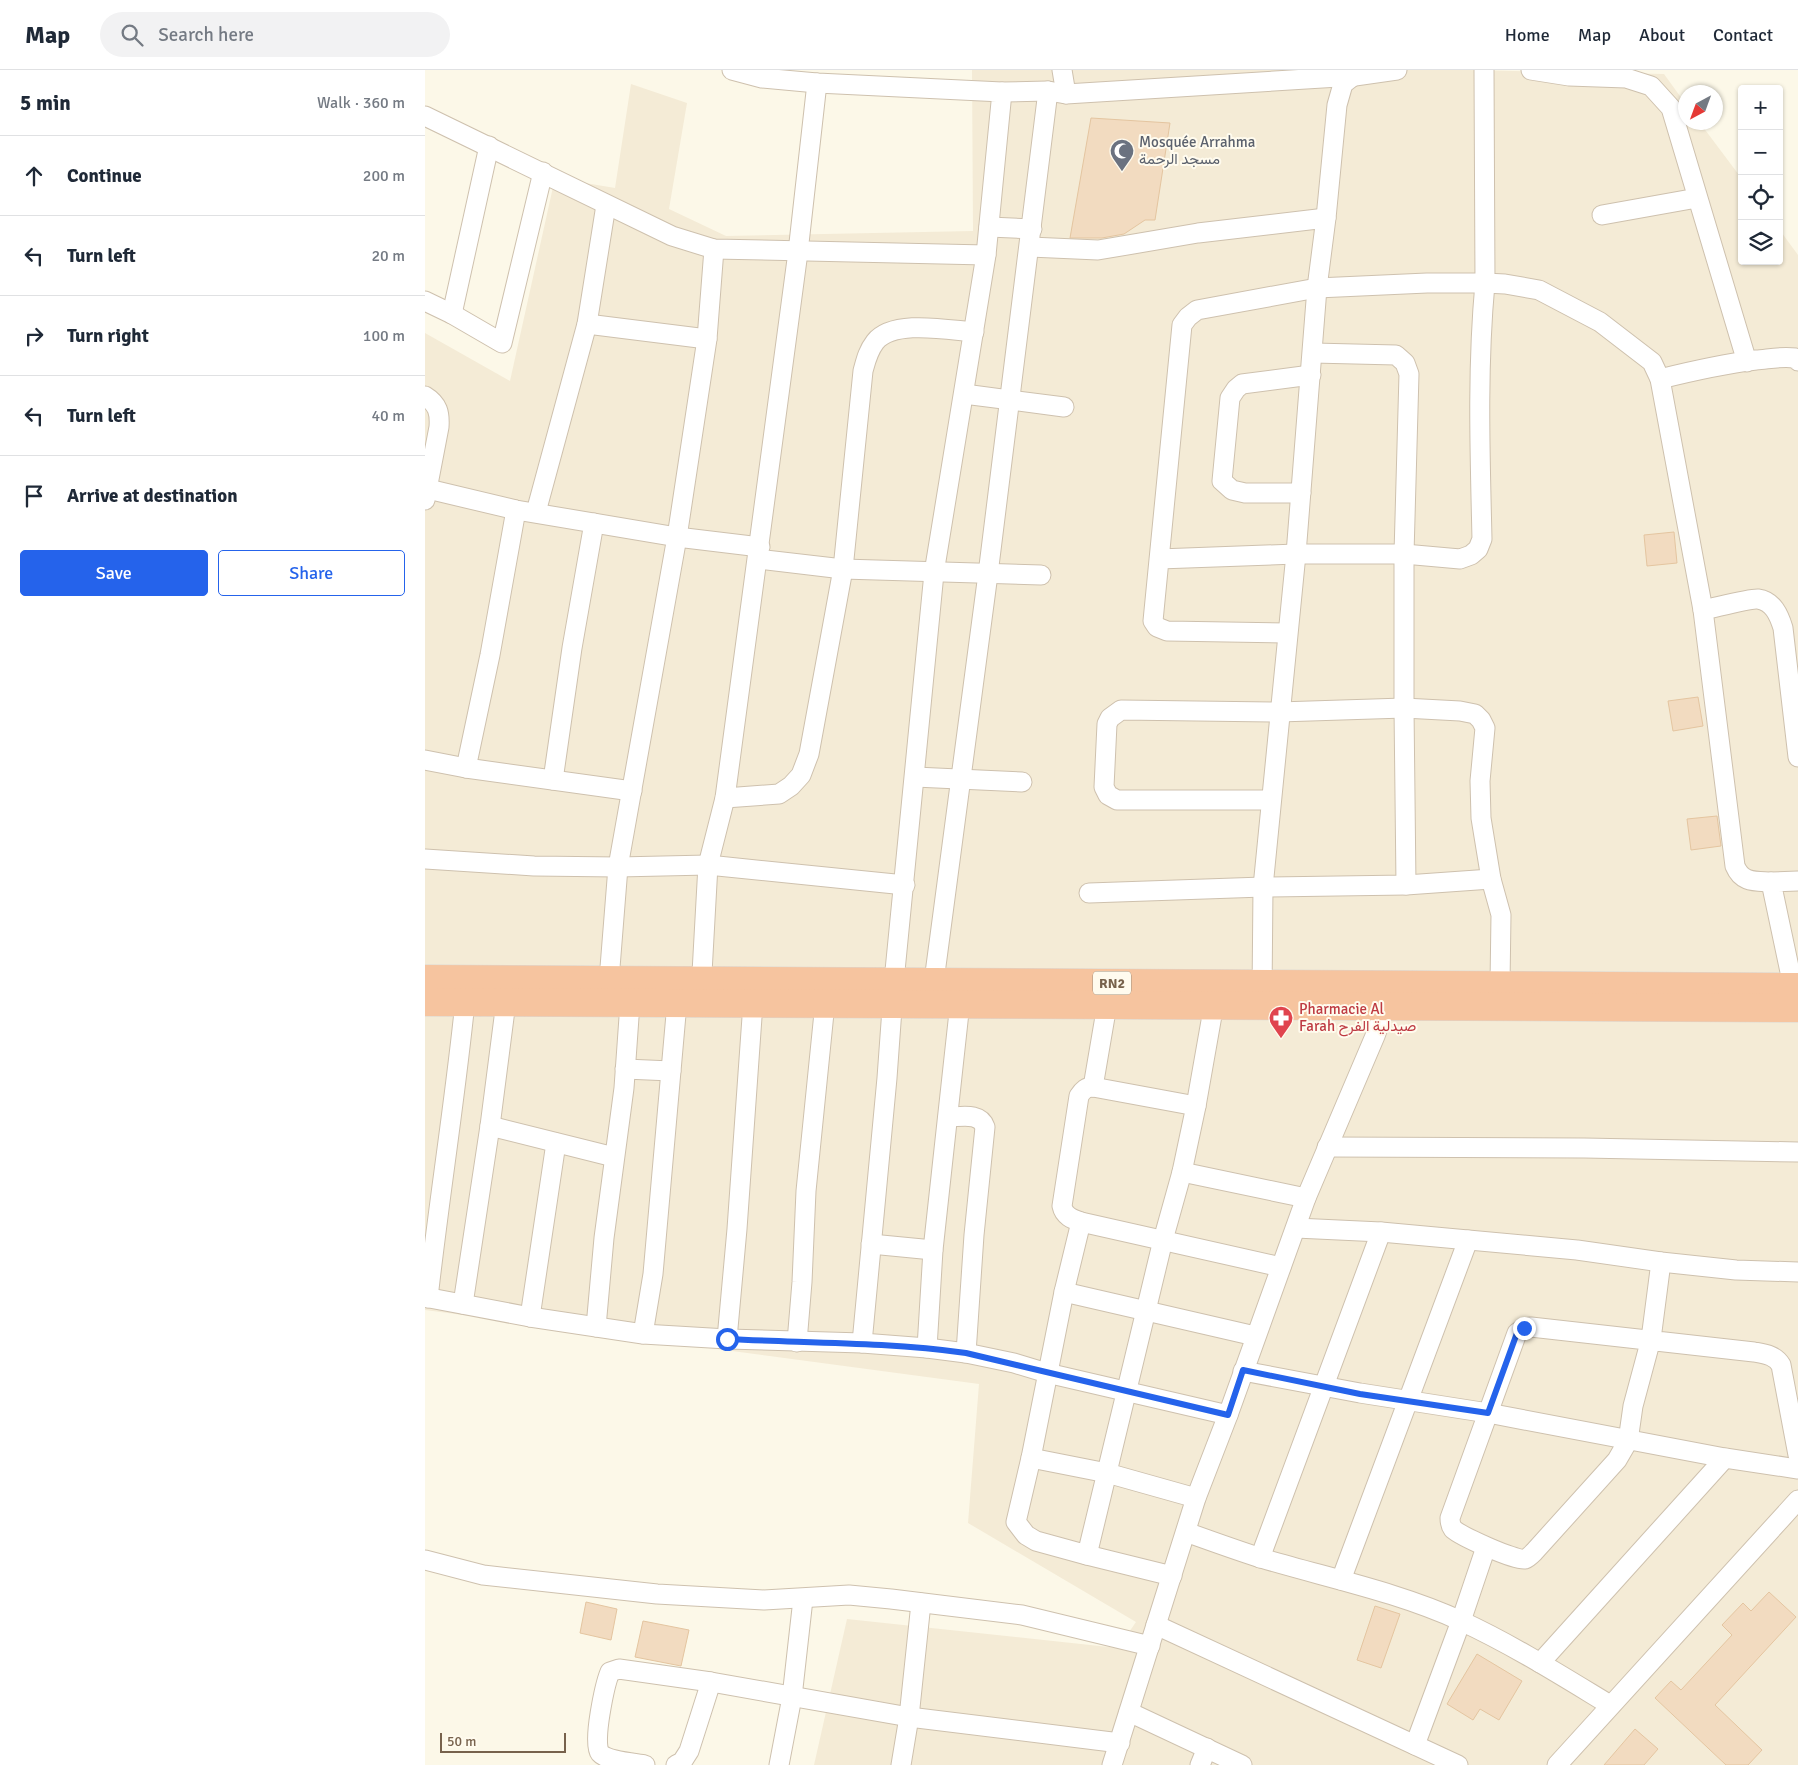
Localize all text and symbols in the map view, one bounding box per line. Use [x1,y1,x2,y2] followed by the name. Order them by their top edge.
[100,12,450,57] search box
[25,20,70,50] text: Map
[118,21,146,49] icon: search
[158,23,254,47] text: Search here
[1505,24,1550,46] text: Home
[1578,24,1611,46] text: Map
[1639,24,1685,46] text: About
[1713,24,1773,46] text: Contact
[1678,85,1723,130] north arrow
[1738,85,1783,265] map controls
[1738,85,1783,130] button: +
[20,90,71,116] text: 5 min
[317,93,405,113] text: Walk · 360 m
[1738,130,1783,175] button: −
[1139,133,1255,168] place label: Mosquée Arrahma مسجد الرحمة
[1109,138,1135,172] mosque icon: Mosquée Arrahma مسجد الرحمة
[20,162,48,190] icon: ahead
[67,164,142,188] text: Continue
[363,166,405,186] text: 200 m
[1738,175,1783,220] button: locate
[1738,220,1783,265] button: layers
[20,242,48,270] icon: left
[67,244,136,268] text: Turn left
[371,246,405,266] text: 20 m
[20,322,48,350] icon: right
[67,324,149,348] text: Turn right
[363,326,405,346] text: 100 m
[20,402,48,430] icon: left
[67,404,136,428] text: Turn left
[371,406,405,426] text: 40 m
[20,482,48,510] icon: arrive
[67,484,238,508] text: Arrive at destination
[20,550,208,596] button: Save
[218,550,405,596] button: Share
[1093,971,1131,994] road number: RN2
[1299,1000,1416,1037] place label: Pharmacie Al Farah صيدلية الفرح
[1268,1005,1294,1039] pharmacy icon: Pharmacie Al Farah صيدلية الفرح
[1513,1317,1536,1340] route end
[716,1328,739,1351] route start
[440,1730,566,1753] scale bar
[447,1733,476,1750] text: 50 m

